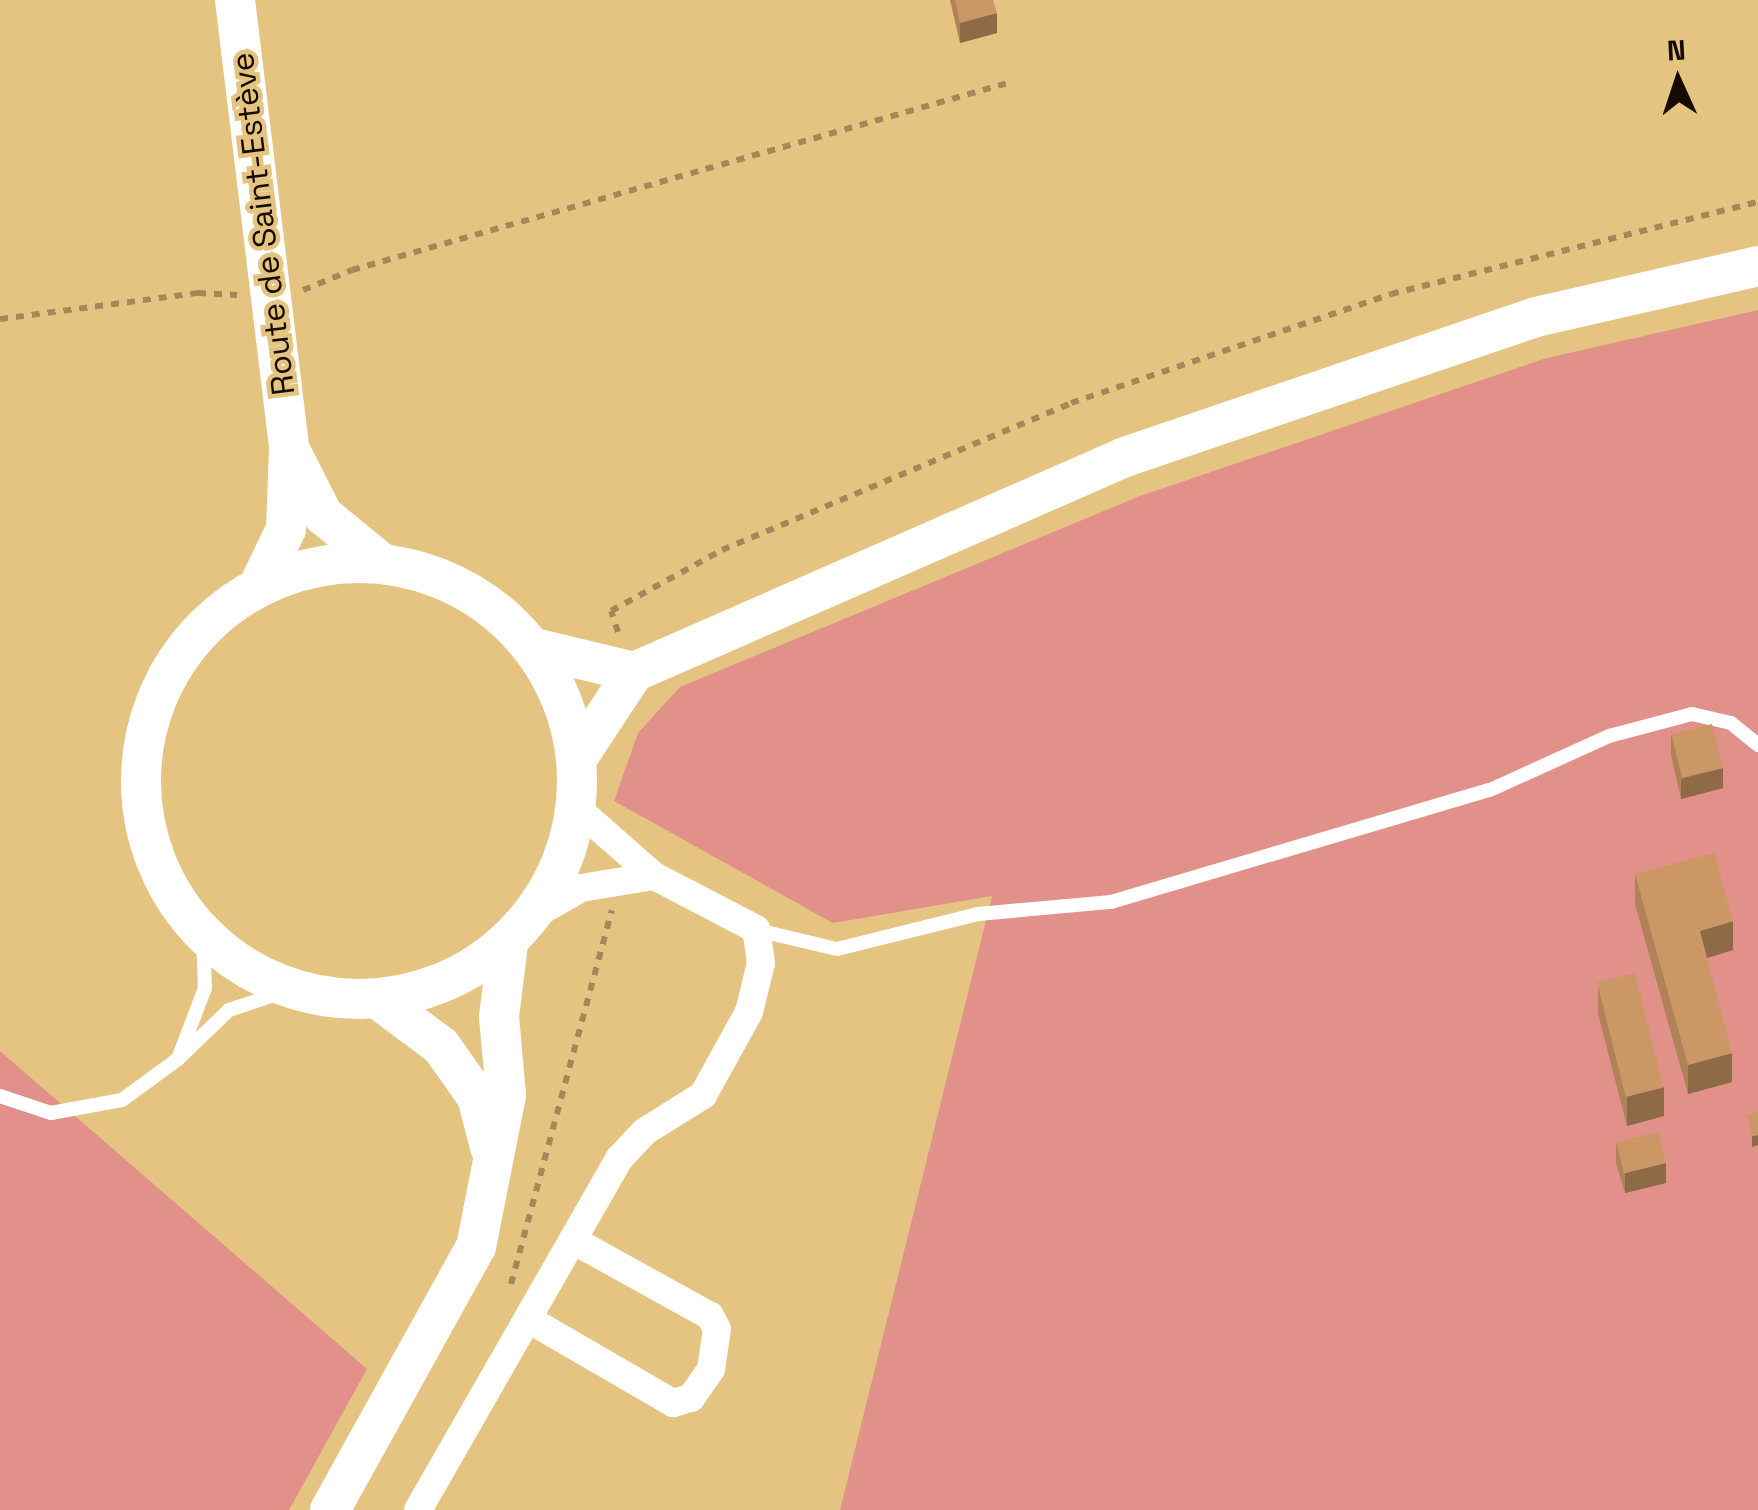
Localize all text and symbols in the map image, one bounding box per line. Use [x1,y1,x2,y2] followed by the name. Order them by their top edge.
[1628,30,1728,130] north arrow
[1666,32,1687,69] text: N
[223,50,303,398] street label: Route de Saint-Estève

